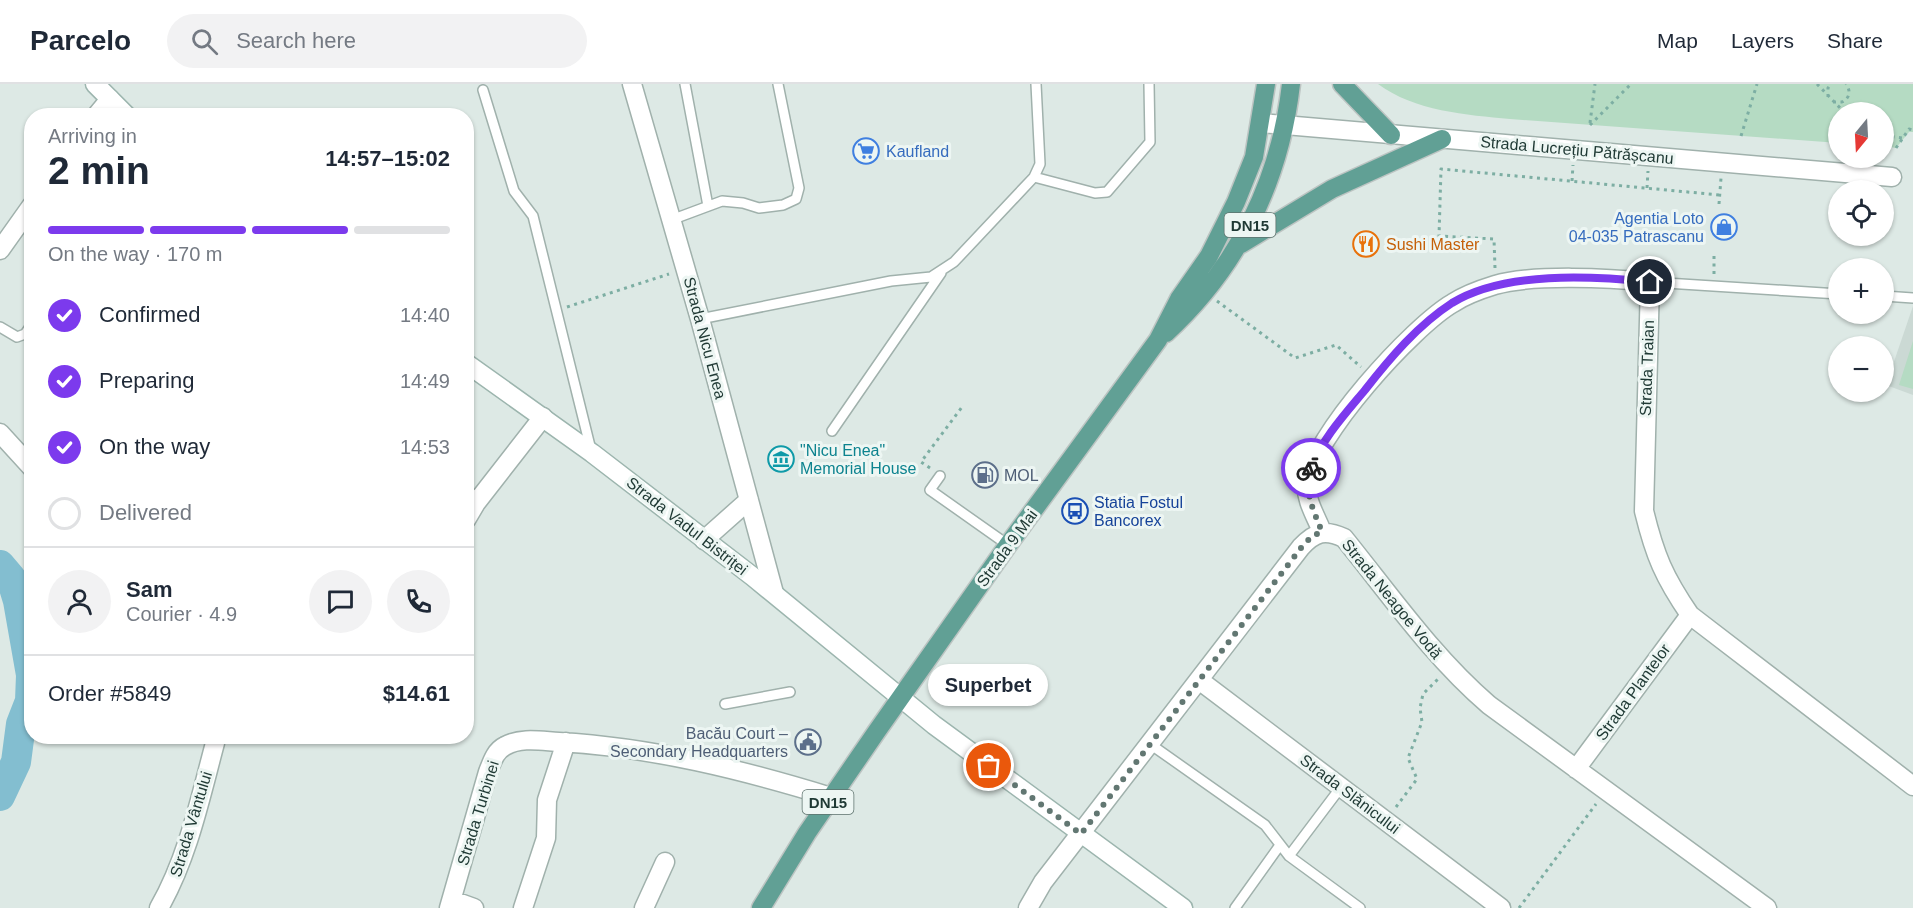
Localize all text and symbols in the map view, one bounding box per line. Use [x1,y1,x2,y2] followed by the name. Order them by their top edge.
[167,14,587,68] search box
[30,25,131,56] text: Parcelo
[188,25,221,58] icon: search
[236,28,356,53] text: Search here
[1657,29,1698,52] text: Map
[1731,29,1794,52] text: Layers
[1827,29,1883,52] text: Share
[1828,102,1894,168] north arrow
[1828,102,1894,402] map controls
[48,125,137,147] text: Arriving in
[1480,133,1674,167] street label: Strada Lucrețiu Pătrășcanu
[851,136,881,166] supermarket icon: Kaufland
[886,143,949,160] place label: Kaufland
[325,146,450,171] text: 14:57–15:02
[48,149,150,192] text: 2 min
[1828,180,1894,246] button: locate
[1569,210,1704,245] place label: Agentia Loto 04-035 Patrascanu
[1709,212,1739,242] shop icon: Agentia Loto 04-035 Patrascanu
[1224,213,1276,237] road number: DN15
[1351,229,1381,259] restaurant icon: Sushi Master
[1386,236,1480,253] place label: Sushi Master
[48,243,223,265] text: On the way · 170 m
[1624,256,1675,307] pin
[1828,258,1894,324] button: +
[1633,265,1666,298] icon: home
[681,275,729,401] street label: Strada Nicu Enea
[48,299,81,332] icon: check
[99,302,200,327] text: Confirmed
[400,304,450,326] text: 14:40
[1637,320,1657,416] street label: Strada Traian
[1828,336,1894,402] button: −
[48,365,81,398] icon: check
[99,368,194,393] text: Preparing
[400,370,450,392] text: 14:49
[48,431,81,464] icon: check
[99,434,210,459] text: On the way
[400,436,450,458] text: 14:53
[1281,438,1341,498] courier
[800,442,917,477] place label: "Nicu Enea" Memorial House
[766,444,796,474] museum icon: "Nicu Enea" Memorial House
[1295,452,1328,485] icon: bike
[970,460,1000,490] fuel station icon: MOL
[1004,467,1039,484] place label: MOL
[623,474,751,578] street label: Strada Vadul Bistriței
[1094,494,1183,529] place label: Statia Fostul Bancorex
[1060,496,1090,526] bus stop icon: Statia Fostul Bancorex
[99,500,192,525] text: Delivered
[973,506,1041,590] street label: Strada 9 Mai
[1339,536,1445,662] street label: Strada Neagoe Vodă
[48,570,111,633] button: person
[309,570,372,633] button: chat
[387,570,450,633] button: phone
[126,577,172,602] text: Sam
[126,603,237,625] text: Courier · 4.9
[1592,640,1674,743] street label: Strada Plantelor
[929,664,1049,706] callout: Superbet
[945,674,1031,696] text: Superbet
[48,681,172,706] text: Order #5849
[383,681,450,706] text: $14.61
[610,725,788,760] place label: Bacău Court – Secondary Headquarters
[793,727,823,757] public building icon: Bacău Court – Secondary Headquarters
[963,740,1014,791] pin
[972,749,1005,782] icon: bag
[1297,751,1403,837] street label: Strada Slănicului
[454,759,502,867] street label: Strada Turbinei
[167,769,215,879] street label: Strada Vântului
[802,790,854,814] road number: DN15

